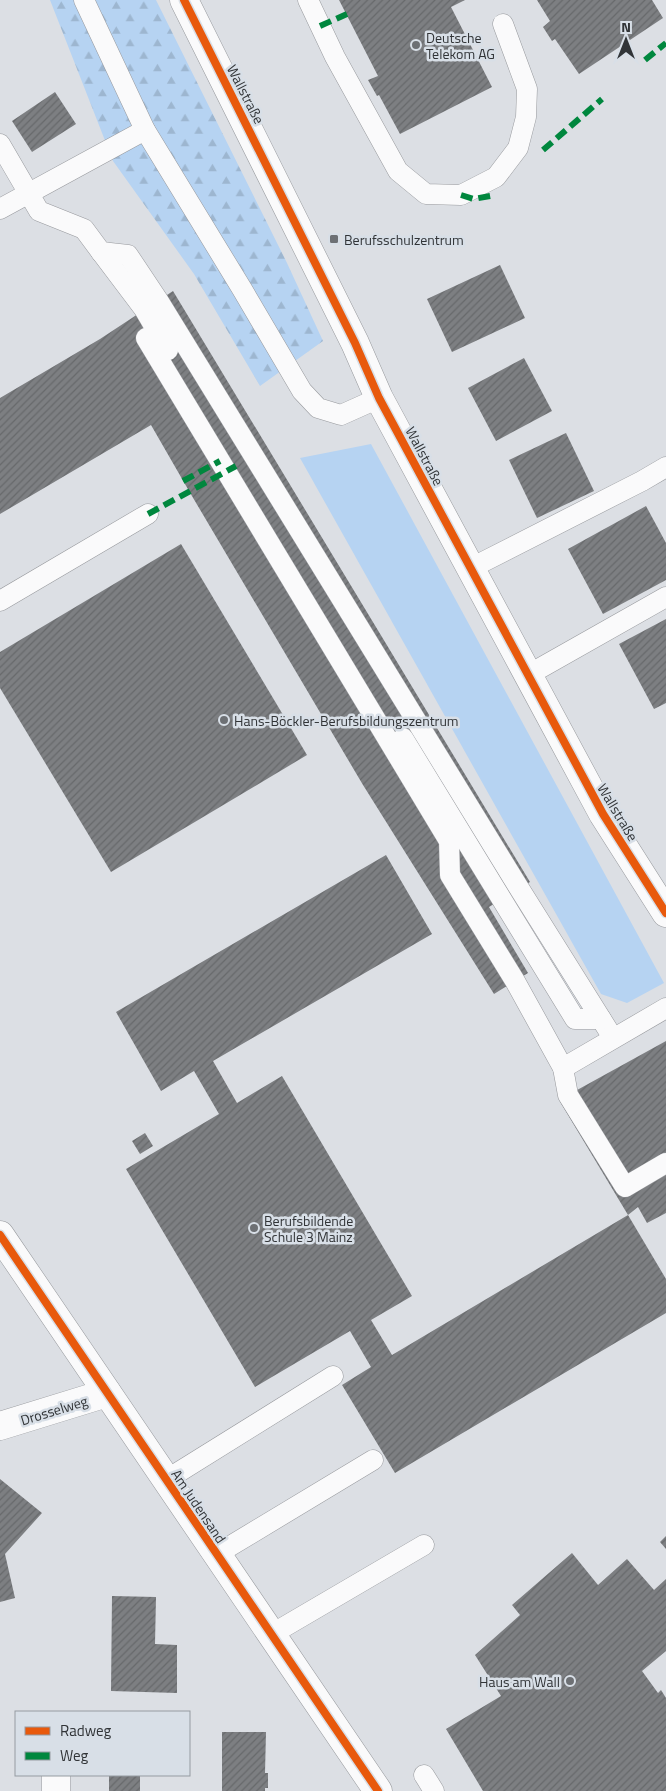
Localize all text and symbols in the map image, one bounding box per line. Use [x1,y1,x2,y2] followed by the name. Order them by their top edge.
[601,15,651,65] north arrow
[621,16,631,37] text: N
[426,27,495,64] place label: Deutsche Telekom AG
[410,39,422,51] marker: Deutsche Telekom AG
[222,61,270,127] street label: Wallstraße
[344,229,464,250] place label: Berufsschulzentrum
[328,233,340,245] marker: Berufsschulzentrum
[401,423,449,489] street label: Wallstraße
[234,710,459,731] place label: Hans-Böckler-Berufsbildungszentrum
[218,714,230,726] marker: Hans-Böckler-Berufsbildungszentrum
[592,779,644,845] street label: Wallstraße
[264,1210,353,1247] place label: Berufsbildende Schule 3 Mainz
[248,1222,260,1234] marker: Berufsbildende Schule 3 Mainz
[18,1390,90,1430] street label: Drosselweg
[167,1465,231,1547] street label: Am Judensand
[479,1671,560,1692] place label: Haus am Wall
[564,1675,576,1687] marker: Haus am Wall
[15,1711,190,1776] legend
[60,1719,112,1742] text: Radweg
[60,1744,89,1767] text: Weg

